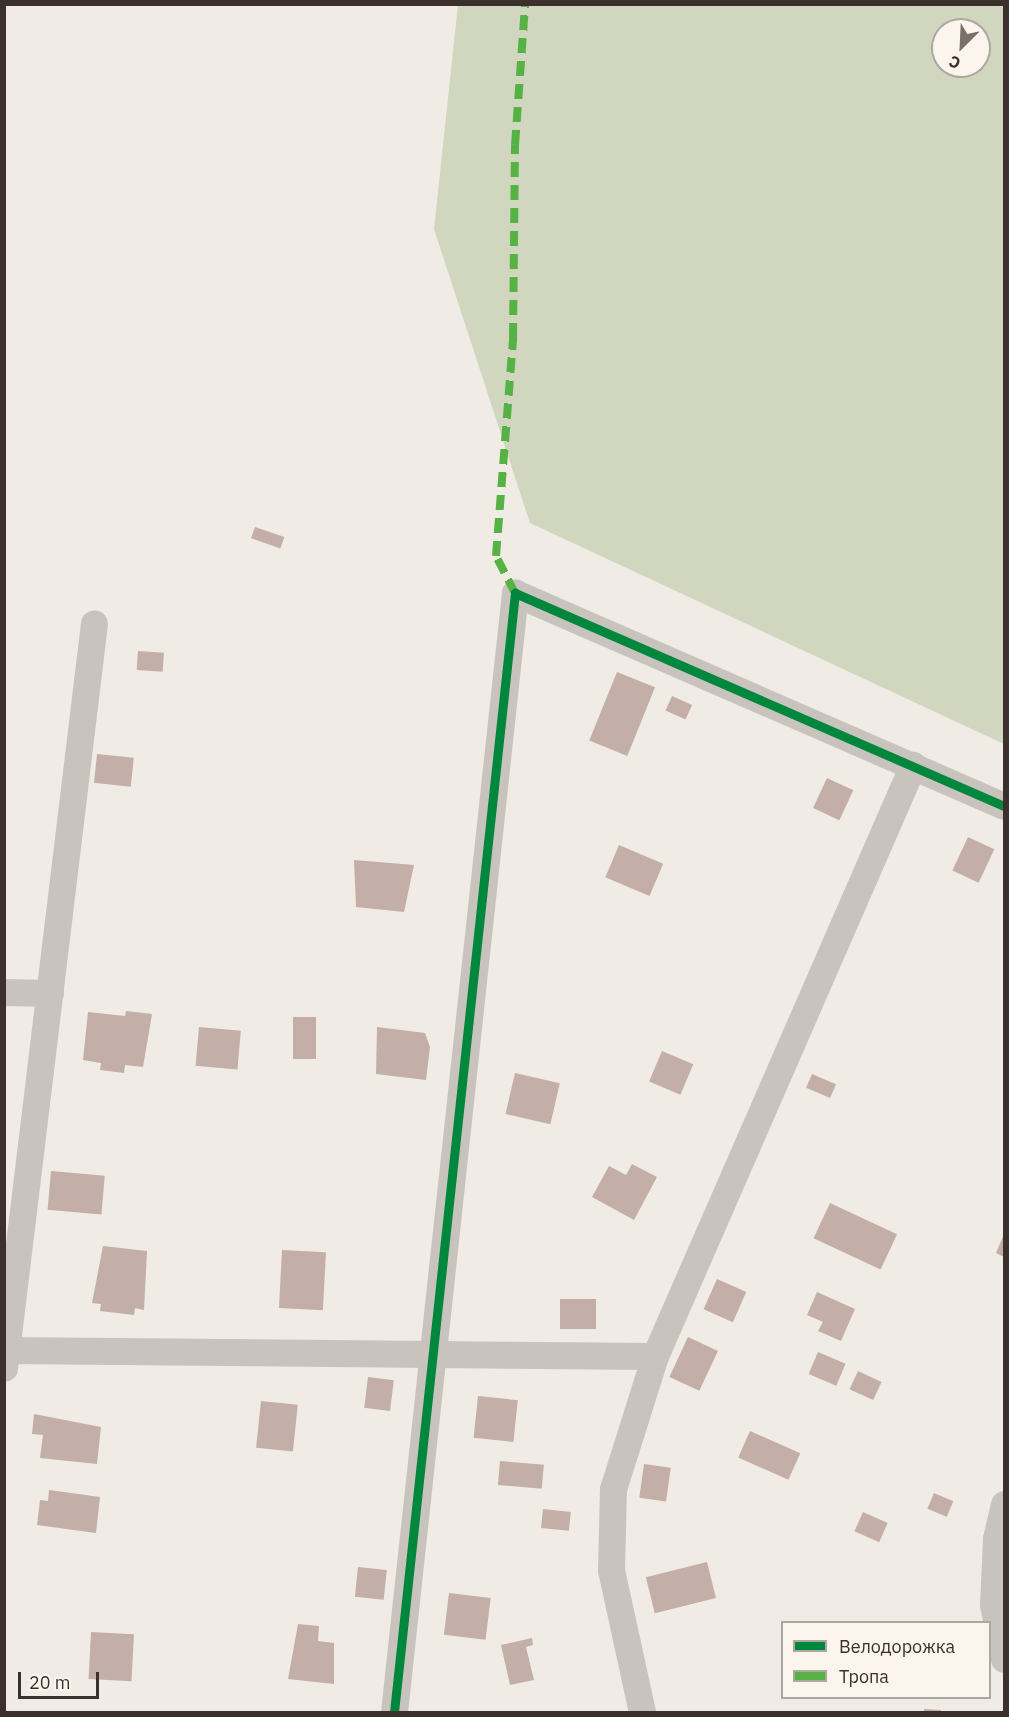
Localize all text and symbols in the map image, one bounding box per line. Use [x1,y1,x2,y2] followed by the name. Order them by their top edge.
[931,18,991,78] north arrow
[946,51,963,74] text: С
[781,1621,991,1699] legend
[839,1635,955,1658] text: Велодорожка
[21,1660,102,1698] scale bar
[839,1665,889,1688] text: Тропа
[29,1671,71,1694] text: 20 m

